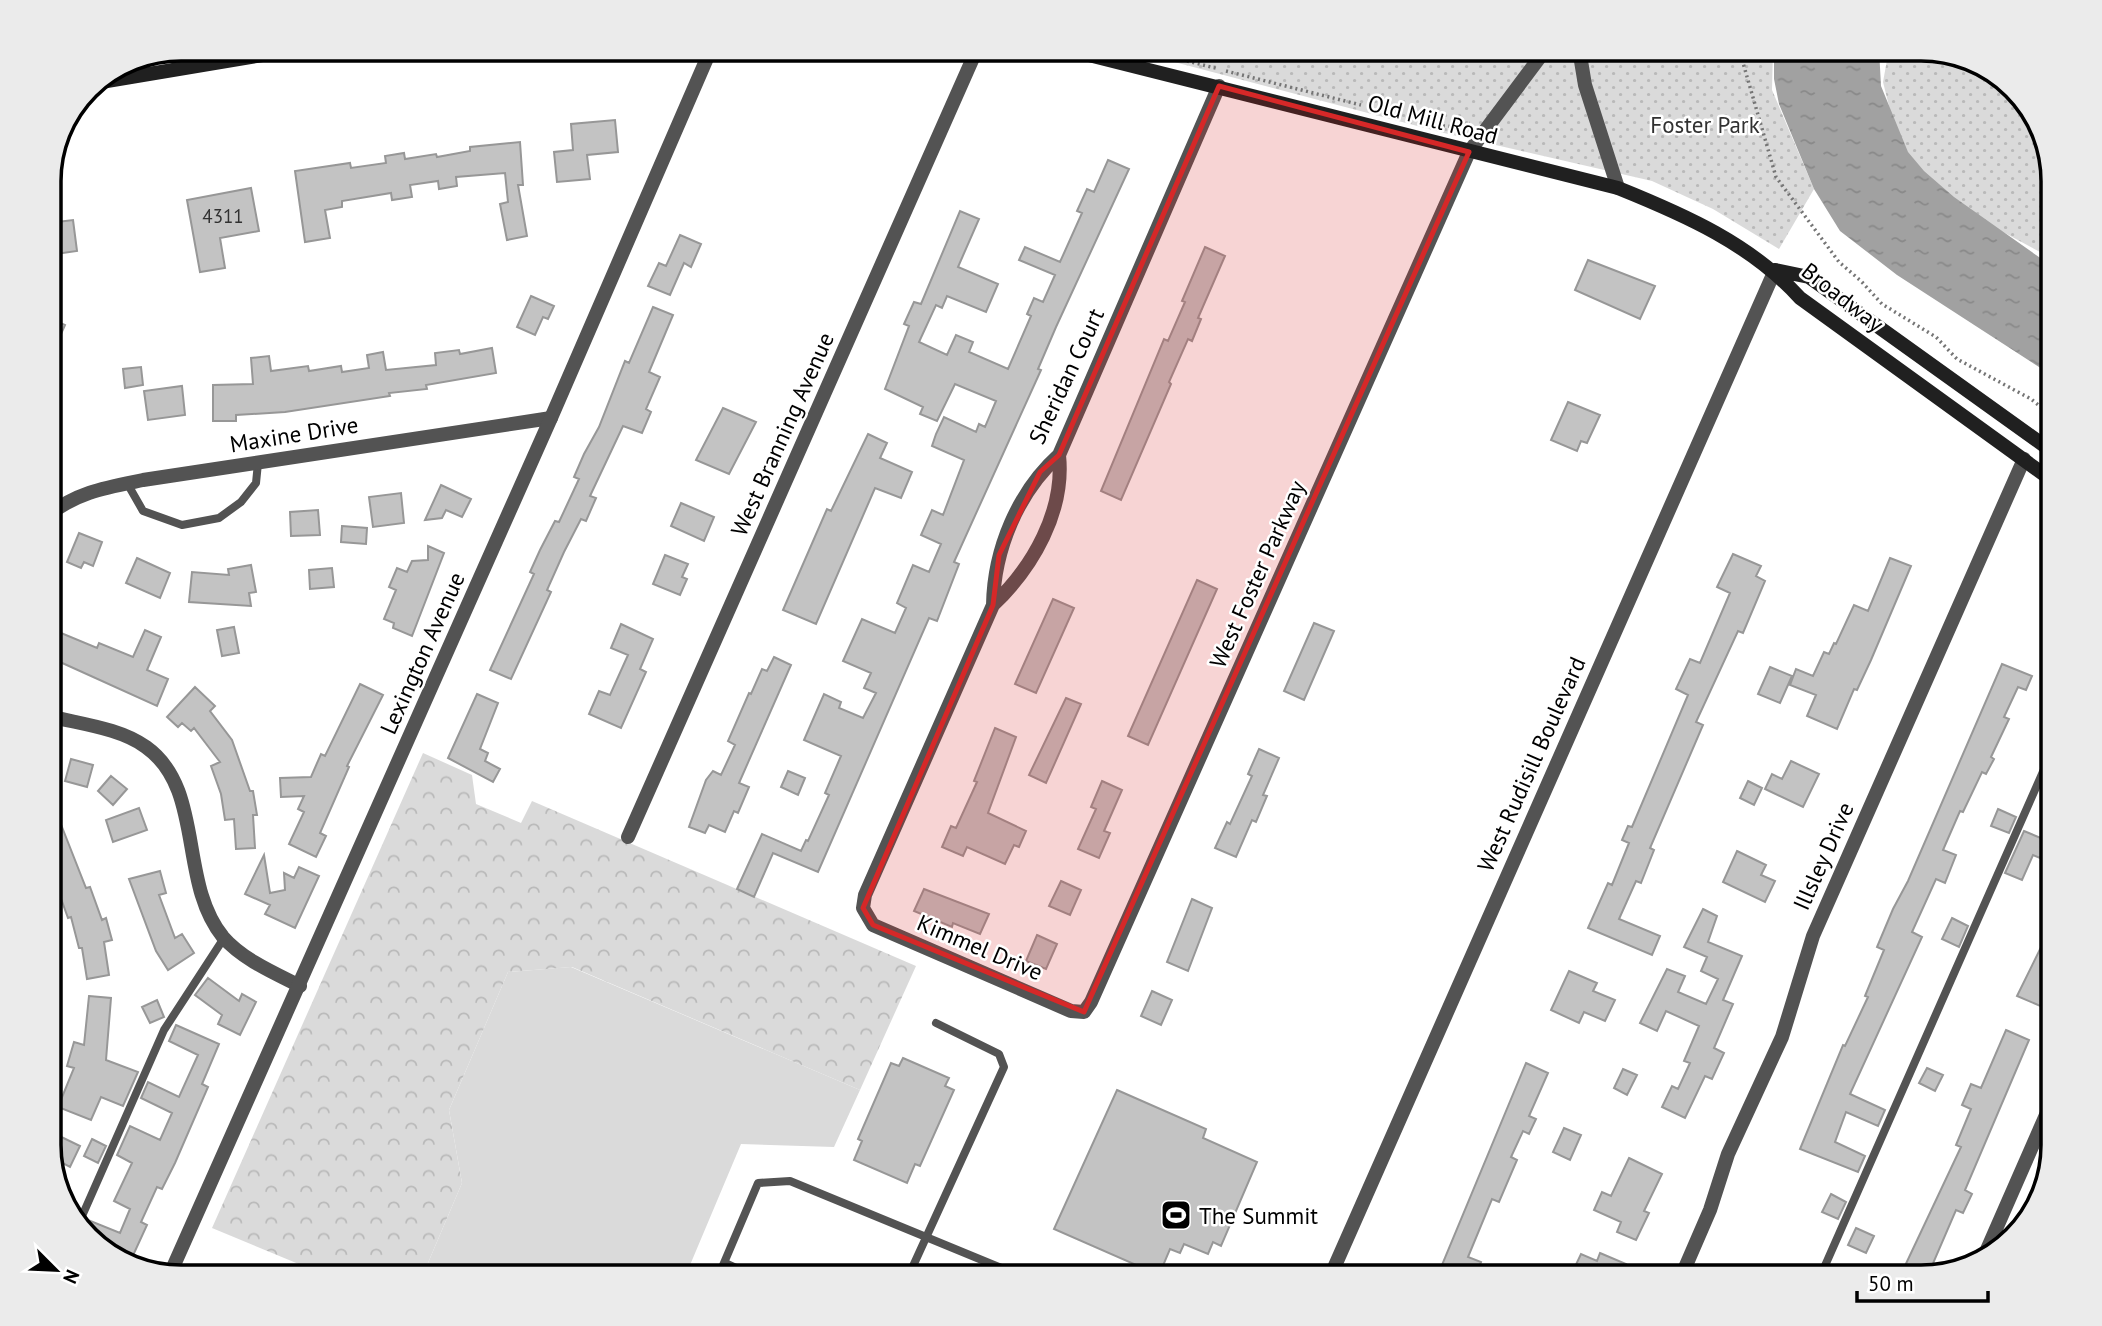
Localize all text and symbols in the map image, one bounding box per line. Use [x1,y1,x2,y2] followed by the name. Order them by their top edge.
[1365,88,1501,150] street label: Old Mill Road
[1650,110,1760,139] park label: Foster Park
[202,204,244,228] house number: 4311
[1796,256,1890,338] street label: Broadway
[1022,303,1110,448] street label: Sheridan Court
[724,328,840,540] street label: West Branning Avenue
[228,410,360,458] street label: Maxine Drive
[1203,476,1311,672] street label: West Foster Parkway
[373,567,471,739] street label: Lexington Avenue
[1471,652,1591,876] street label: West Rudisill Boulevard
[1786,797,1860,915] street label: Illsley Drive
[913,908,1047,986] street label: Kimmel Drive
[1159,1198,1193,1232] sports icon: The Summit
[1199,1201,1318,1230] place label: The Summit
[21,1235,91,1305] north arrow
[1857,1260,1988,1304] scale bar
[58,1266,85,1287] text: N
[1868,1270,1914,1297] text: 50 m

